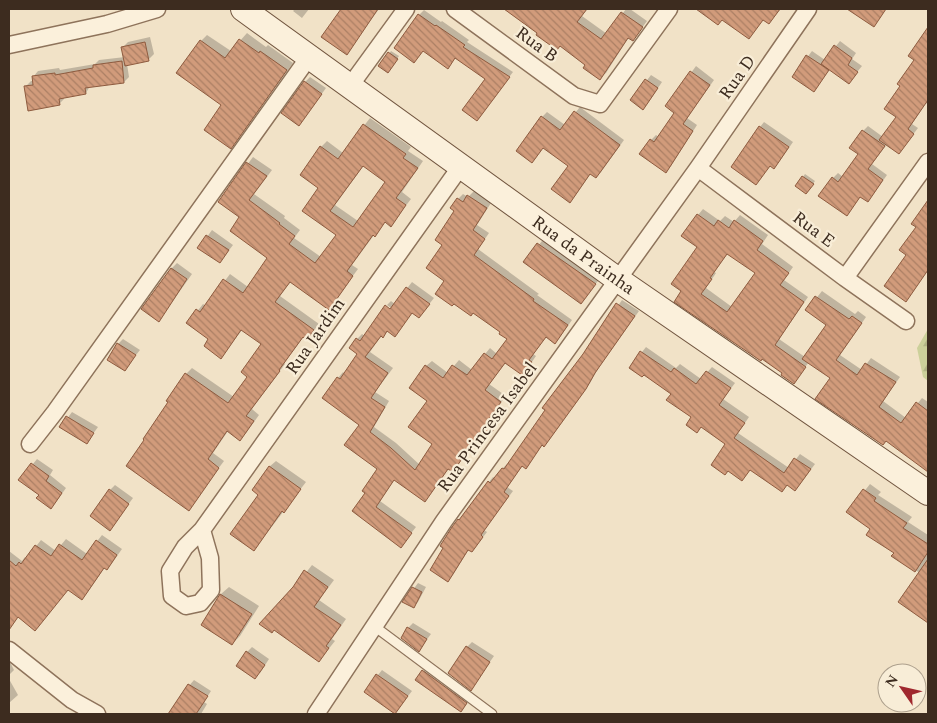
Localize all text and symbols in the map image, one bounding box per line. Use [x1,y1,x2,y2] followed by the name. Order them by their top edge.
[510,20,564,69] street label: Rua B
[712,49,763,105] street label: Rua D
[787,204,841,254] street label: Rua E
[526,209,641,302] street label: Rua da Prainha
[279,292,352,380] street label: Rua Jardim
[431,356,544,498] street label: Rua Princesa Isabel
[877,663,927,713] north arrow
[880,670,904,692] text: N

